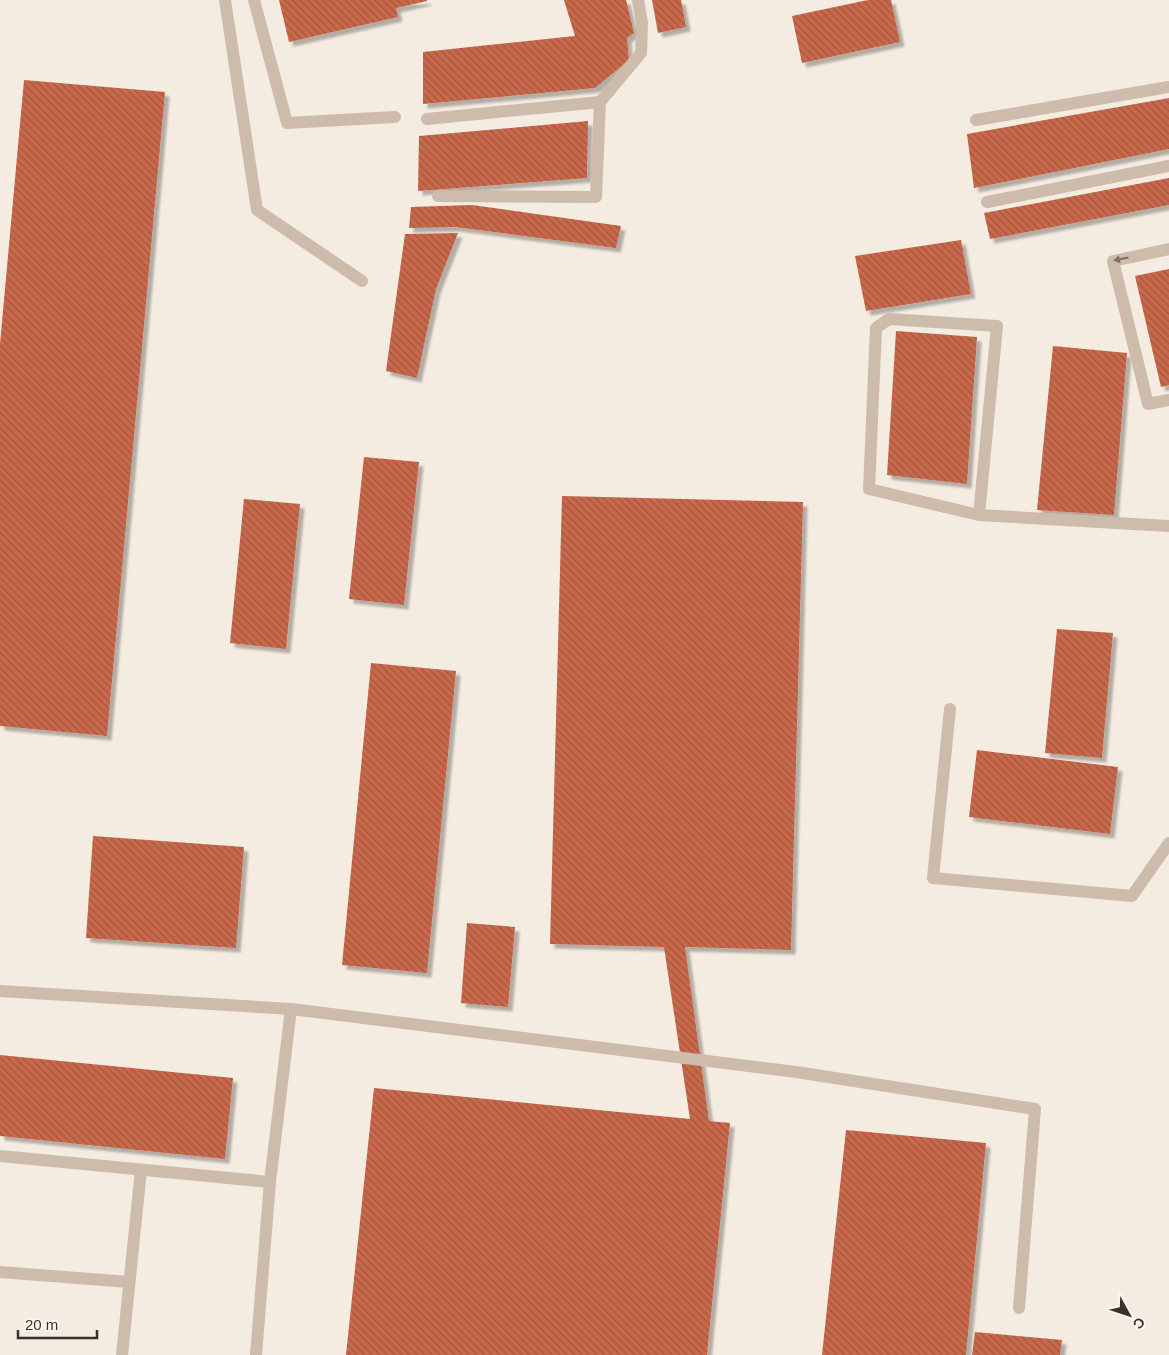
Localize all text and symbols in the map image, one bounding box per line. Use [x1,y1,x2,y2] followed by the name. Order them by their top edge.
[1114,255,1129,263] one-way arrow
[1104,1290,1154,1340] north arrow
[18,1308,96,1340] scale bar
[1130,1314,1148,1332] text: С
[25,1316,58,1333] text: 20 m

